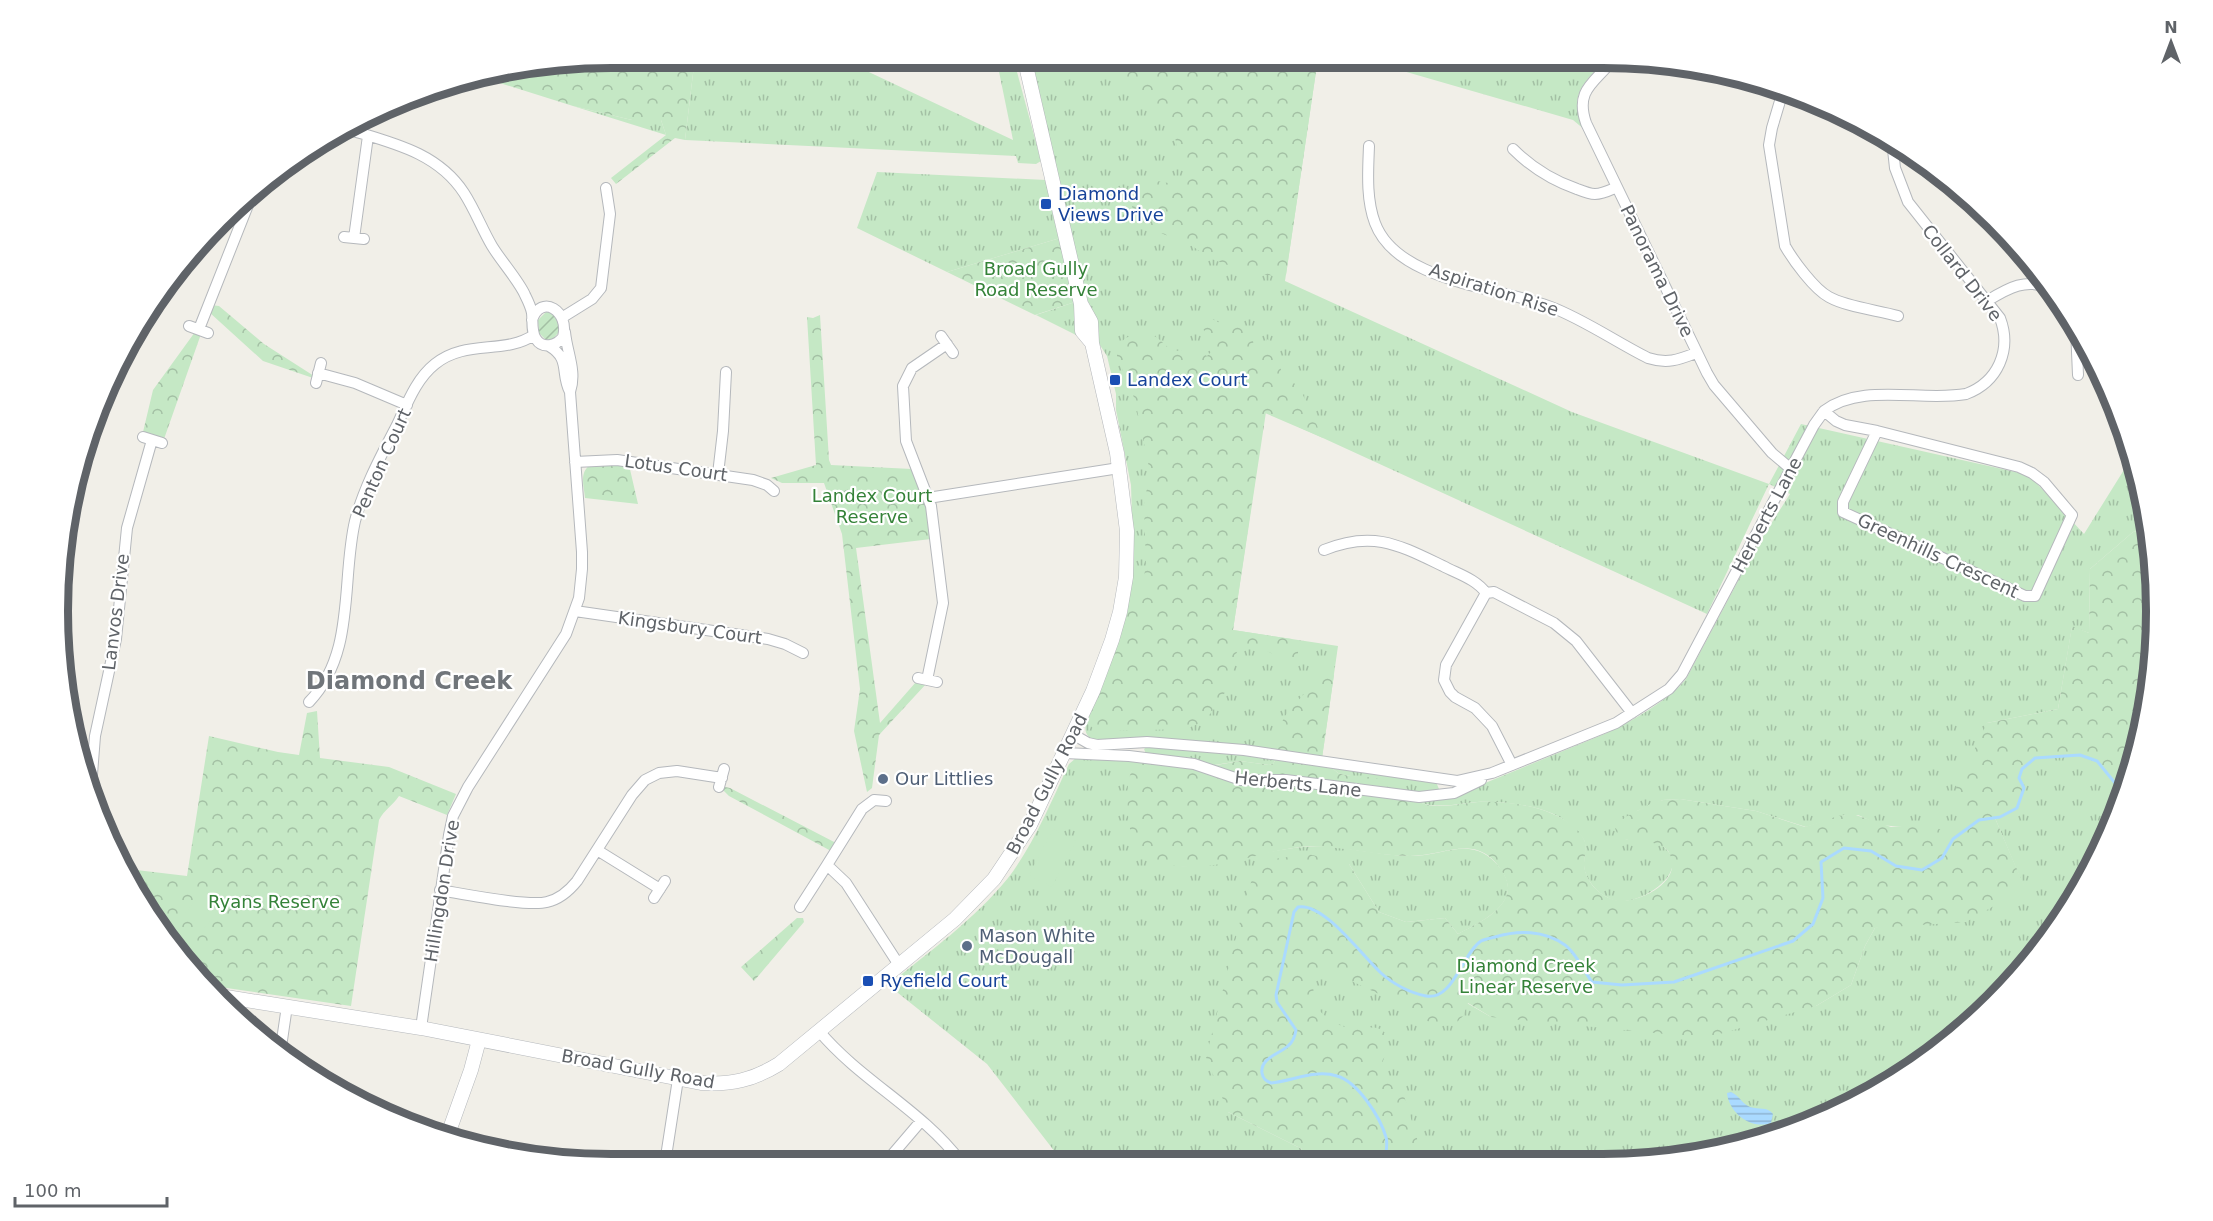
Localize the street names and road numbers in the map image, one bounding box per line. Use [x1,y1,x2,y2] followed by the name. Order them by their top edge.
[1616,201,1698,340] street label: Panorama Drive
[1918,220,2007,325] street label: Collard Drive
[1427,259,1561,320] street label: Aspiration Rise
[348,405,415,521] street label: Penton Court
[623,450,729,485] street label: Lotus Court
[1727,453,1806,576] street label: Herberts Lane
[1854,509,2022,602] street label: Greenhills Crescent
[98,552,133,671] street label: Lanvos Drive
[617,607,763,648] street label: Kingsbury Court
[1002,710,1091,858] street label: Broad Gully Road
[1233,766,1363,801] street label: Herberts Lane
[420,818,463,964] street label: Hillingdon Drive
[560,1045,716,1092] street label: Broad Gully Road

